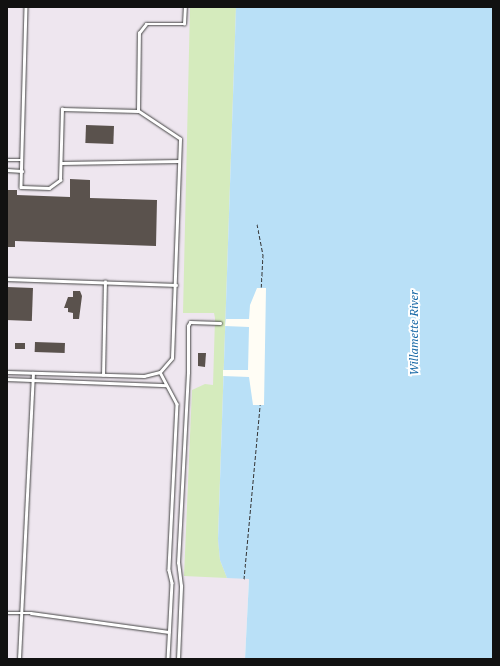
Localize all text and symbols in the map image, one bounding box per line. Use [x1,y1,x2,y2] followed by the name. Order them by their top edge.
[407,290,421,376] water label: Willamette River

